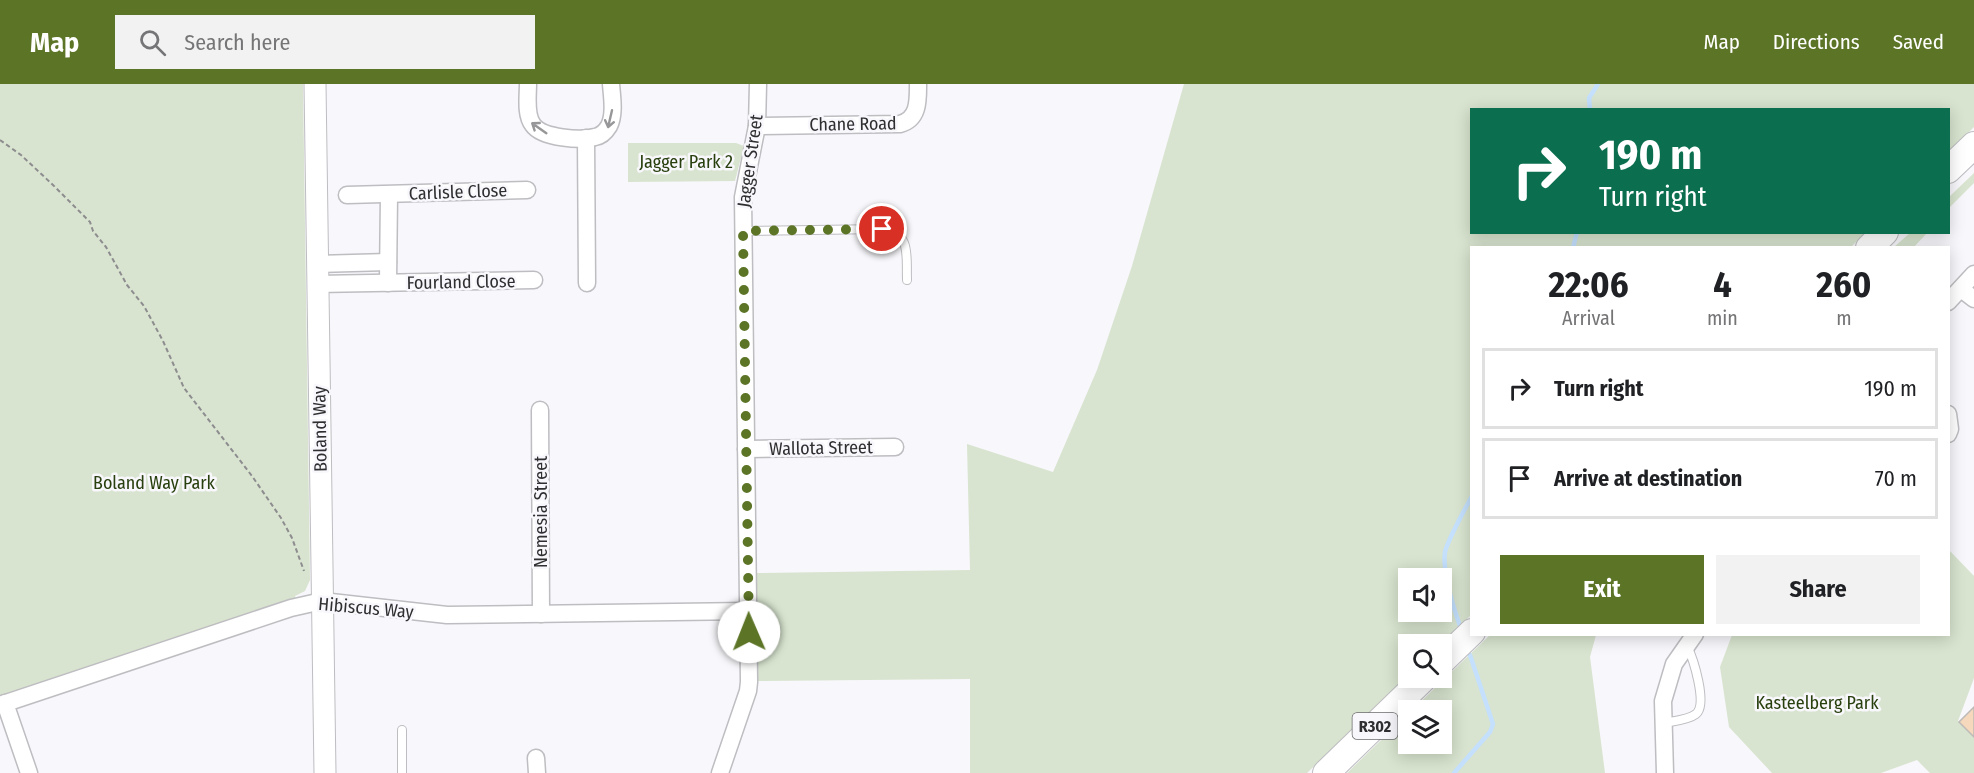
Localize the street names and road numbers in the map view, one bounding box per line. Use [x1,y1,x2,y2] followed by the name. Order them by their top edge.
[809,112,897,136] street label: Chane Road
[733,113,767,209] street label: Jagger Street
[408,179,508,205] street label: Carlisle Close
[406,270,516,294] street label: Fourland Close
[308,386,332,472] street label: Boland Way
[769,436,873,460] street label: Wallota Street
[530,456,552,568] street label: Nemesia Street
[317,593,415,623] street label: Hibiscus Way
[1352,713,1398,739] road number: R302

